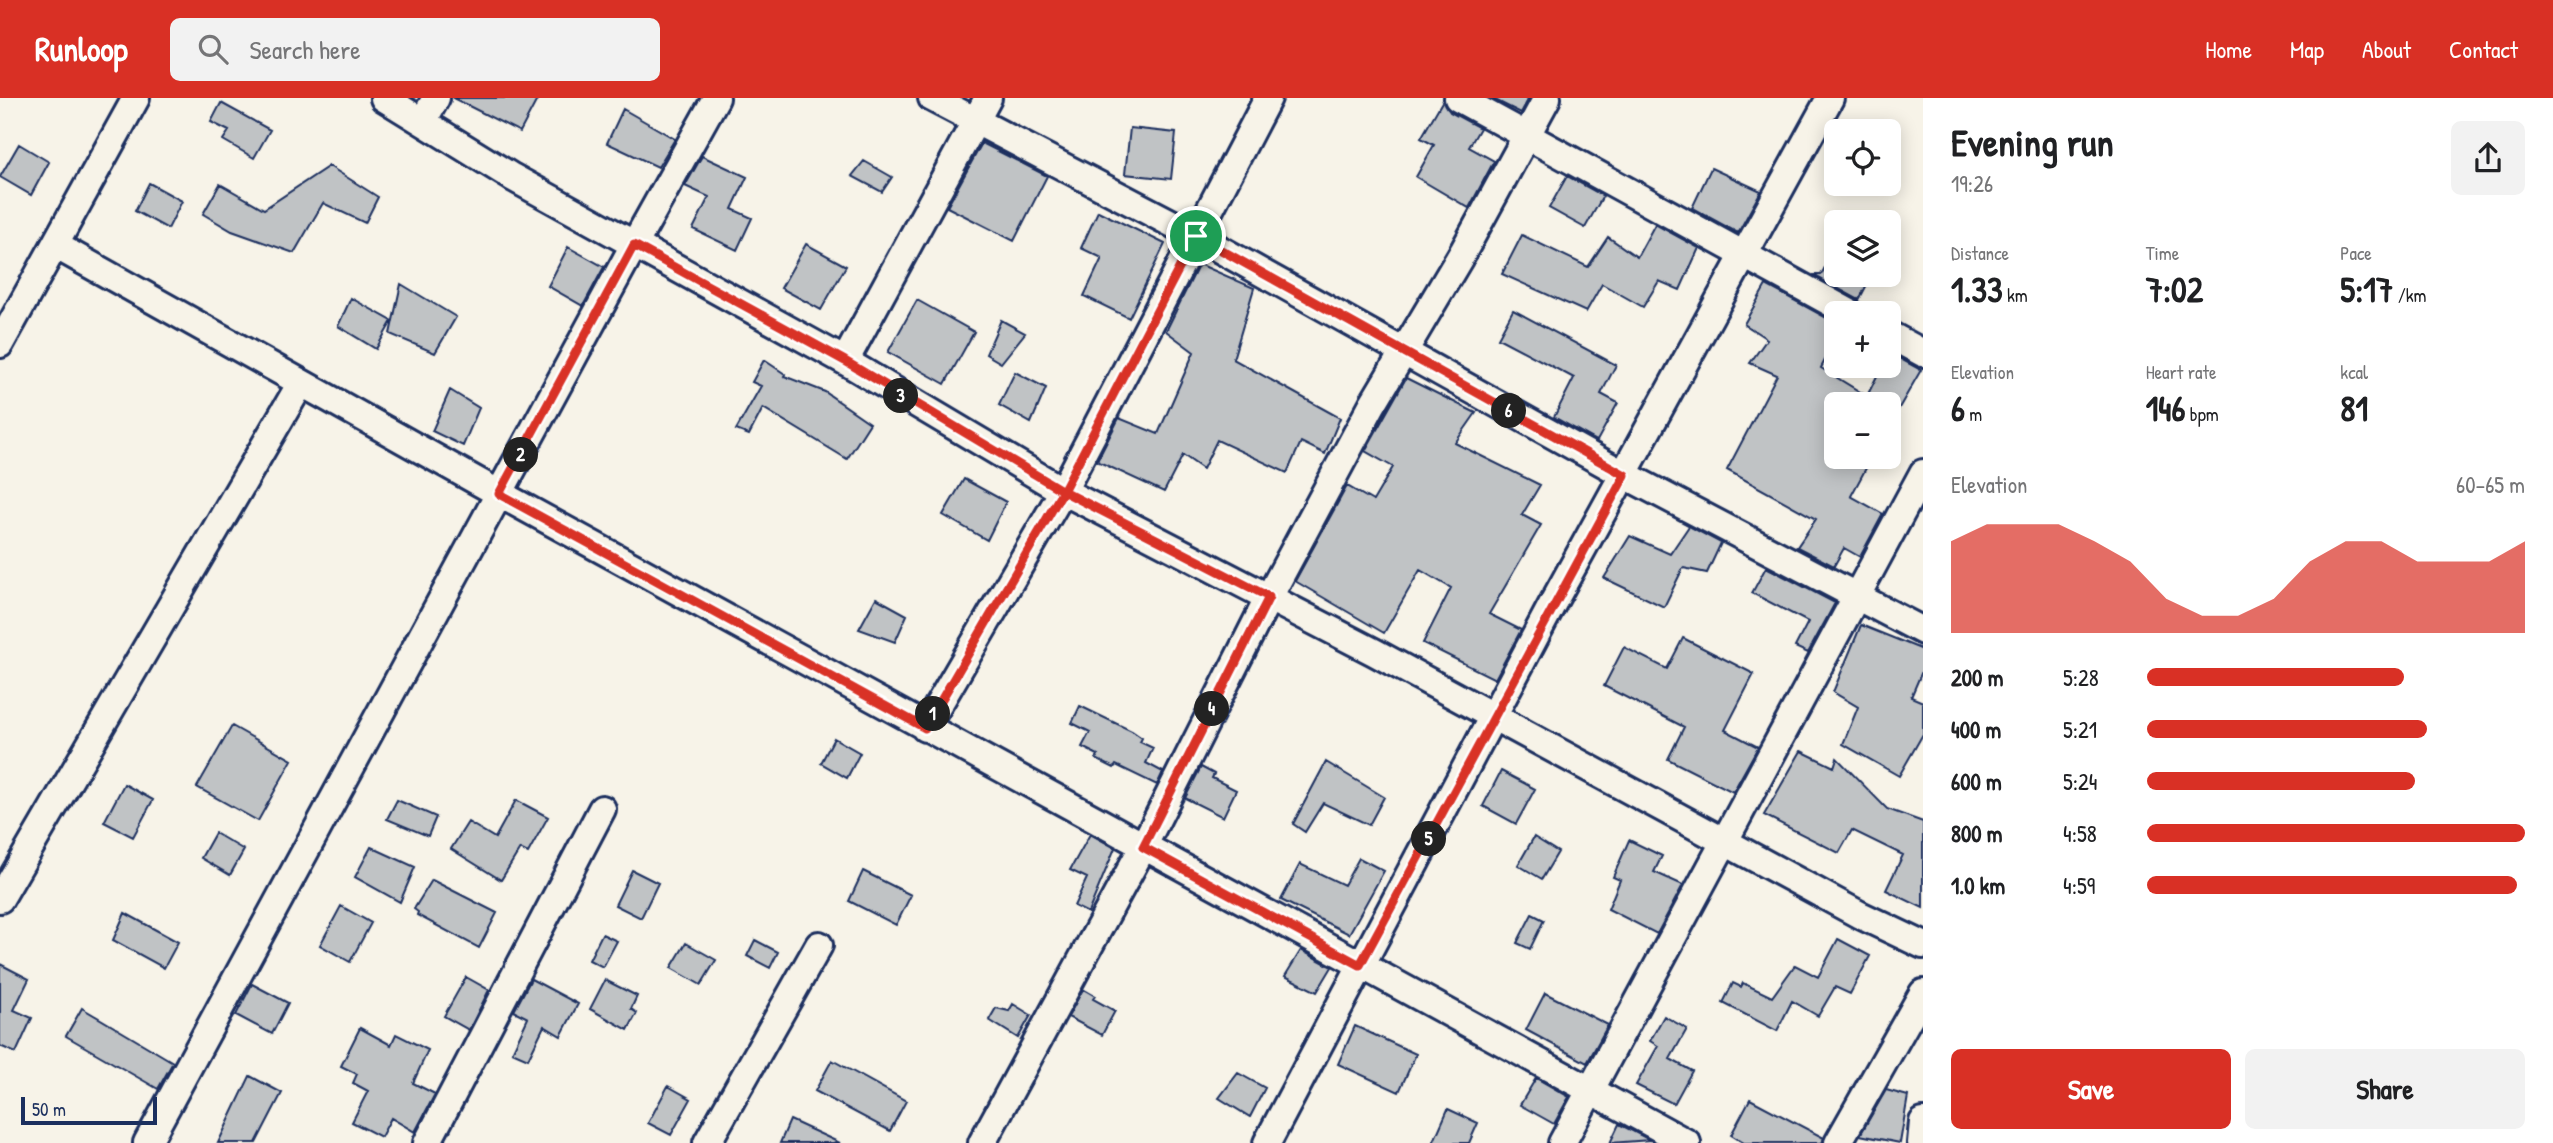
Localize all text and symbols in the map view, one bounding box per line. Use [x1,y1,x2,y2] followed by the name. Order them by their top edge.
[170,18,660,81] search box
[35,27,128,71] text: Runloop
[194,30,232,68] icon: search
[250,32,361,67] text: Search here
[2205,33,2252,65] text: Home
[2290,33,2324,65] text: Map
[2362,33,2411,65] text: About
[2449,33,2518,65] text: Contact
[1951,116,2114,168] text: Evening run
[1824,119,1901,469] map controls
[1824,119,1901,196] button: locate
[2451,121,2525,195] button: share
[1951,168,1993,199] text: 19:26
[1166,206,1226,266] pin
[1824,210,1901,287] button: layers
[1177,217,1215,255] icon: arrive
[1951,240,2009,266] text: Distance
[2146,240,2179,266] text: Time
[2340,240,2372,266] text: Pace
[1951,266,2003,313] text: 1.33
[2146,266,2203,313] text: 7:02
[2340,266,2393,313] text: 5:17
[2003,282,2028,308] text: km
[2393,282,2427,308] text: /km
[1824,301,1901,378] button: +
[1951,359,2014,385] text: Elevation
[2146,359,2217,385] text: Heart rate
[2340,359,2368,385] text: kcal
[884,378,918,414] pin: 3
[896,382,905,408] text: 3
[1951,385,1965,432] text: 6
[2146,385,2185,432] text: 146
[2340,385,2368,432] text: 81
[1824,392,1901,469] button: −
[1492,394,1526,428] pin: 6
[1505,397,1512,423] text: 6
[1965,401,1982,427] text: m
[2185,401,2219,427] text: bpm
[504,438,538,472] pin: 2
[516,441,525,467] text: 2
[1951,469,2027,500] text: Elevation
[2456,469,2525,500] text: 60–65 m
[1951,662,2003,693] text: 200 m
[2063,662,2099,693] text: 5:28
[1194,692,1230,726] pin: 4
[1208,695,1215,721] text: 4
[916,696,950,732] pin: 1
[929,700,936,726] text: 1
[1951,714,2001,745] text: 400 m
[2063,714,2097,745] text: 5:21
[1951,766,2002,797] text: 600 m
[2063,766,2097,797] text: 5:24
[1951,818,2003,849] text: 800 m
[2063,818,2097,849] text: 4:58
[1412,822,1446,856] pin: 5
[1424,825,1433,851] text: 5
[1951,870,2005,901] text: 1.0 km
[2063,870,2095,901] text: 4:59
[1951,1049,2231,1129] button: Save
[2245,1049,2525,1129] button: Share
[21,1094,158,1126] scale bar
[32,1096,66,1122] text: 50 m

